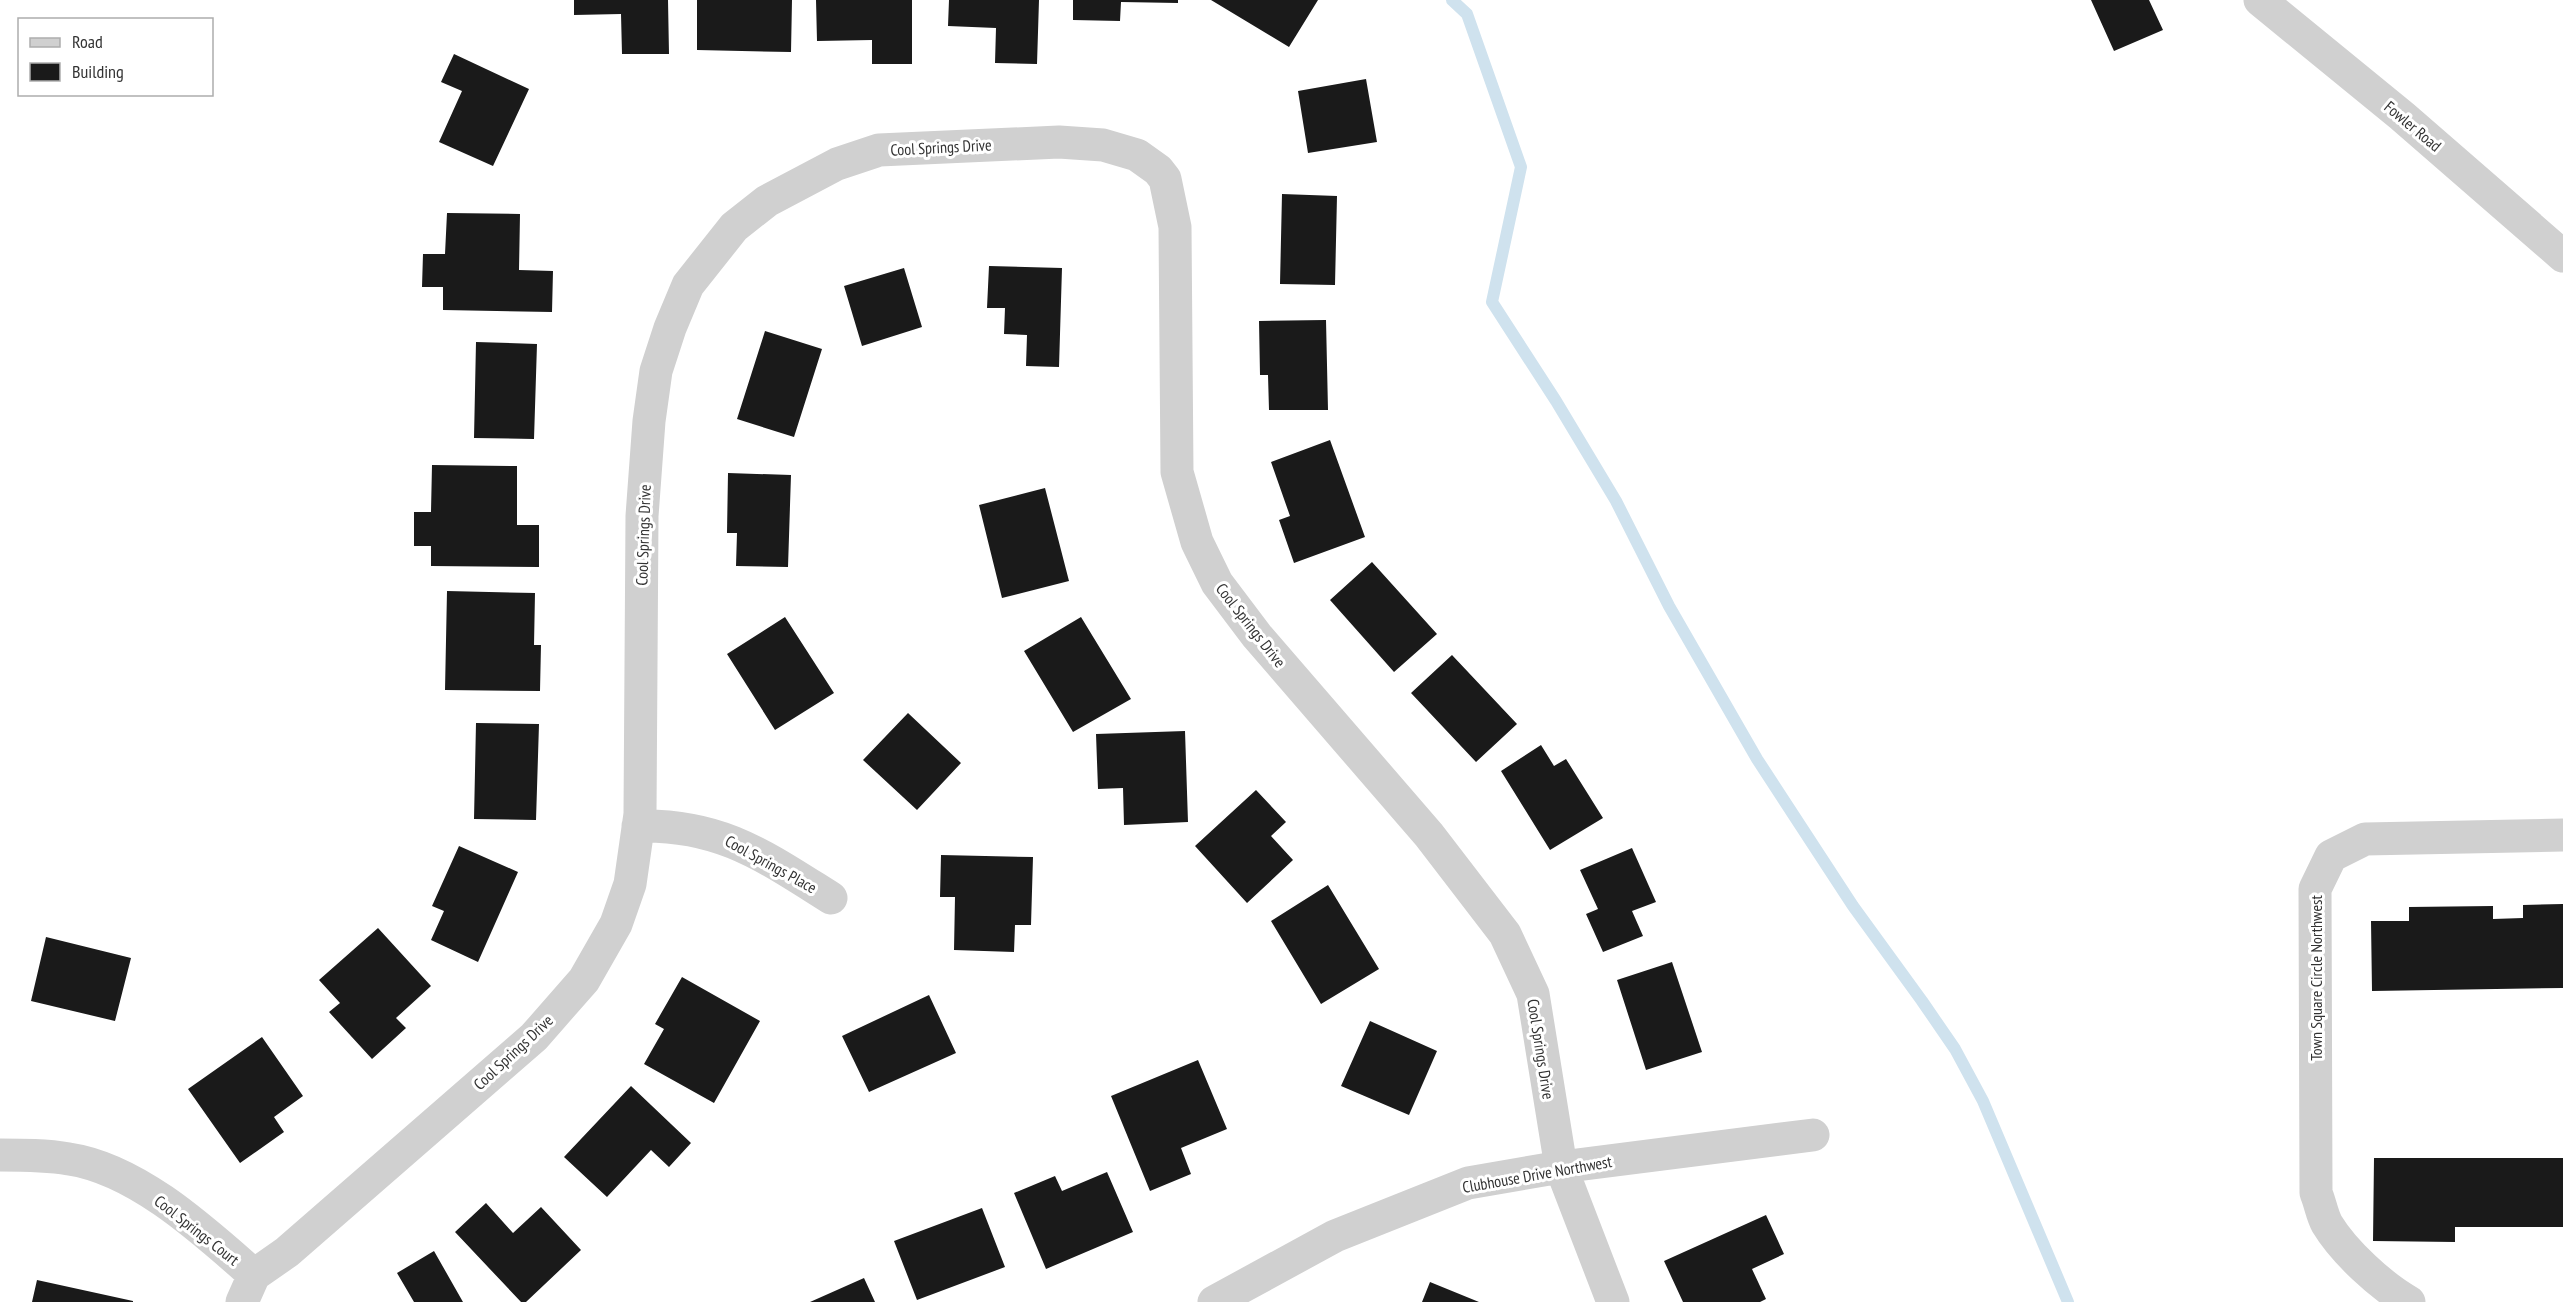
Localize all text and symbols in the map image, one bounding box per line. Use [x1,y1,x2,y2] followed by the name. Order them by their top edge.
[18,18,213,96] legend
[72,30,103,53] text: Road
[72,60,124,83] text: Building
[2380,96,2446,156] street label: Fowler Road
[890,134,992,160] street label: Cool Springs Drive
[631,484,655,586] street label: Cool Springs Drive
[1212,579,1290,671] street label: Cool Springs Drive
[722,831,820,897] street label: Cool Springs Place
[2306,895,2326,1061] street label: Town Square Circle Northwest
[1523,997,1559,1101] street label: Cool Springs Drive
[469,1010,557,1094] street label: Cool Springs Drive
[1461,1151,1614,1197] street label: Clubhouse Drive Northwest
[151,1191,244,1270] street label: Cool Springs Court

